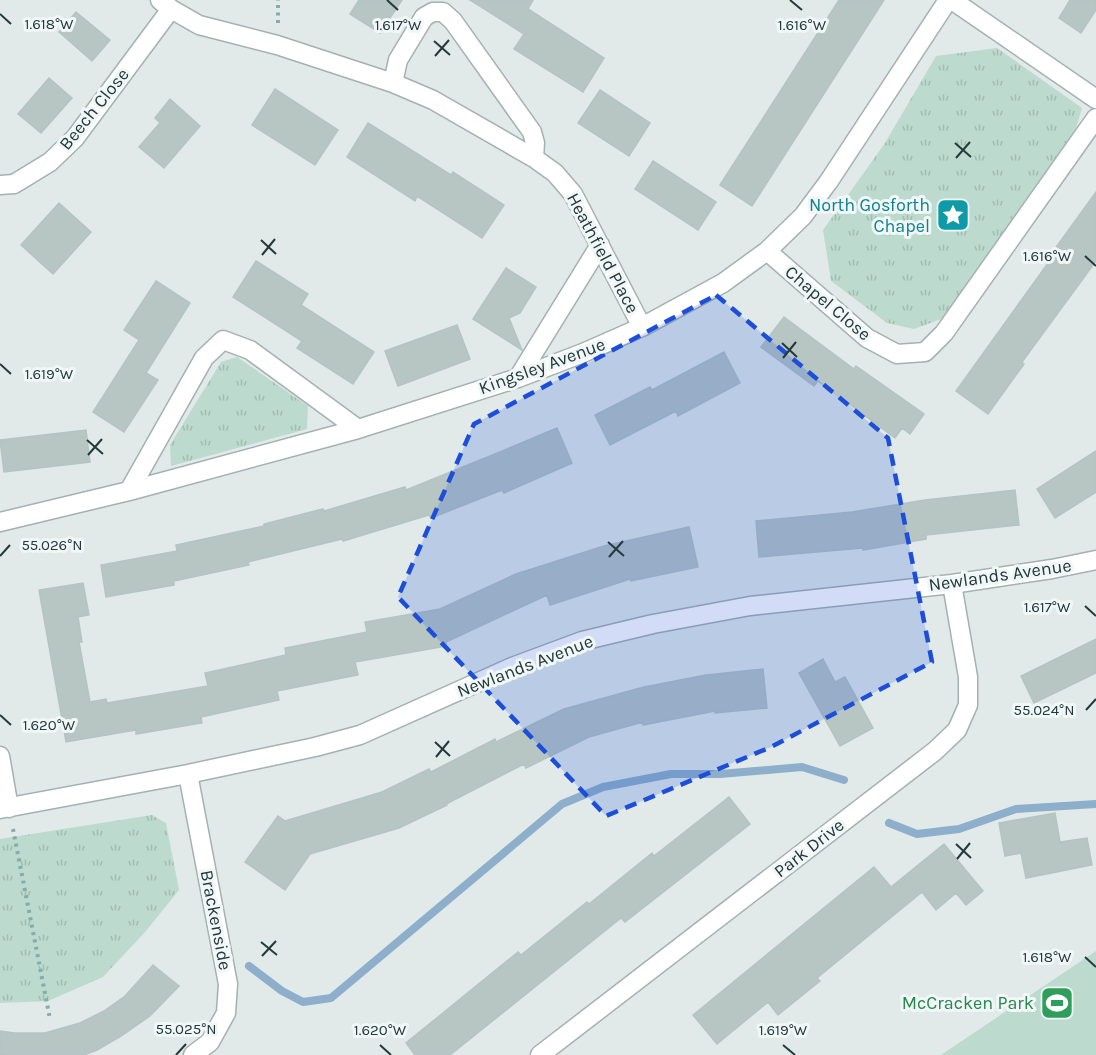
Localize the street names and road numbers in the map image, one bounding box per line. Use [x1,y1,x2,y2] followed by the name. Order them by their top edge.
[54,64,134,154] street label: Beech Close
[562,189,644,317] street label: Heathfield Place
[781,261,875,345] street label: Chapel Close
[476,333,608,399] street label: Kingsley Avenue
[927,554,1073,596] street label: Newlands Avenue
[454,630,596,702] street label: Newlands Avenue
[770,814,848,882] street label: Park Drive
[195,868,237,972] street label: Brackenside

